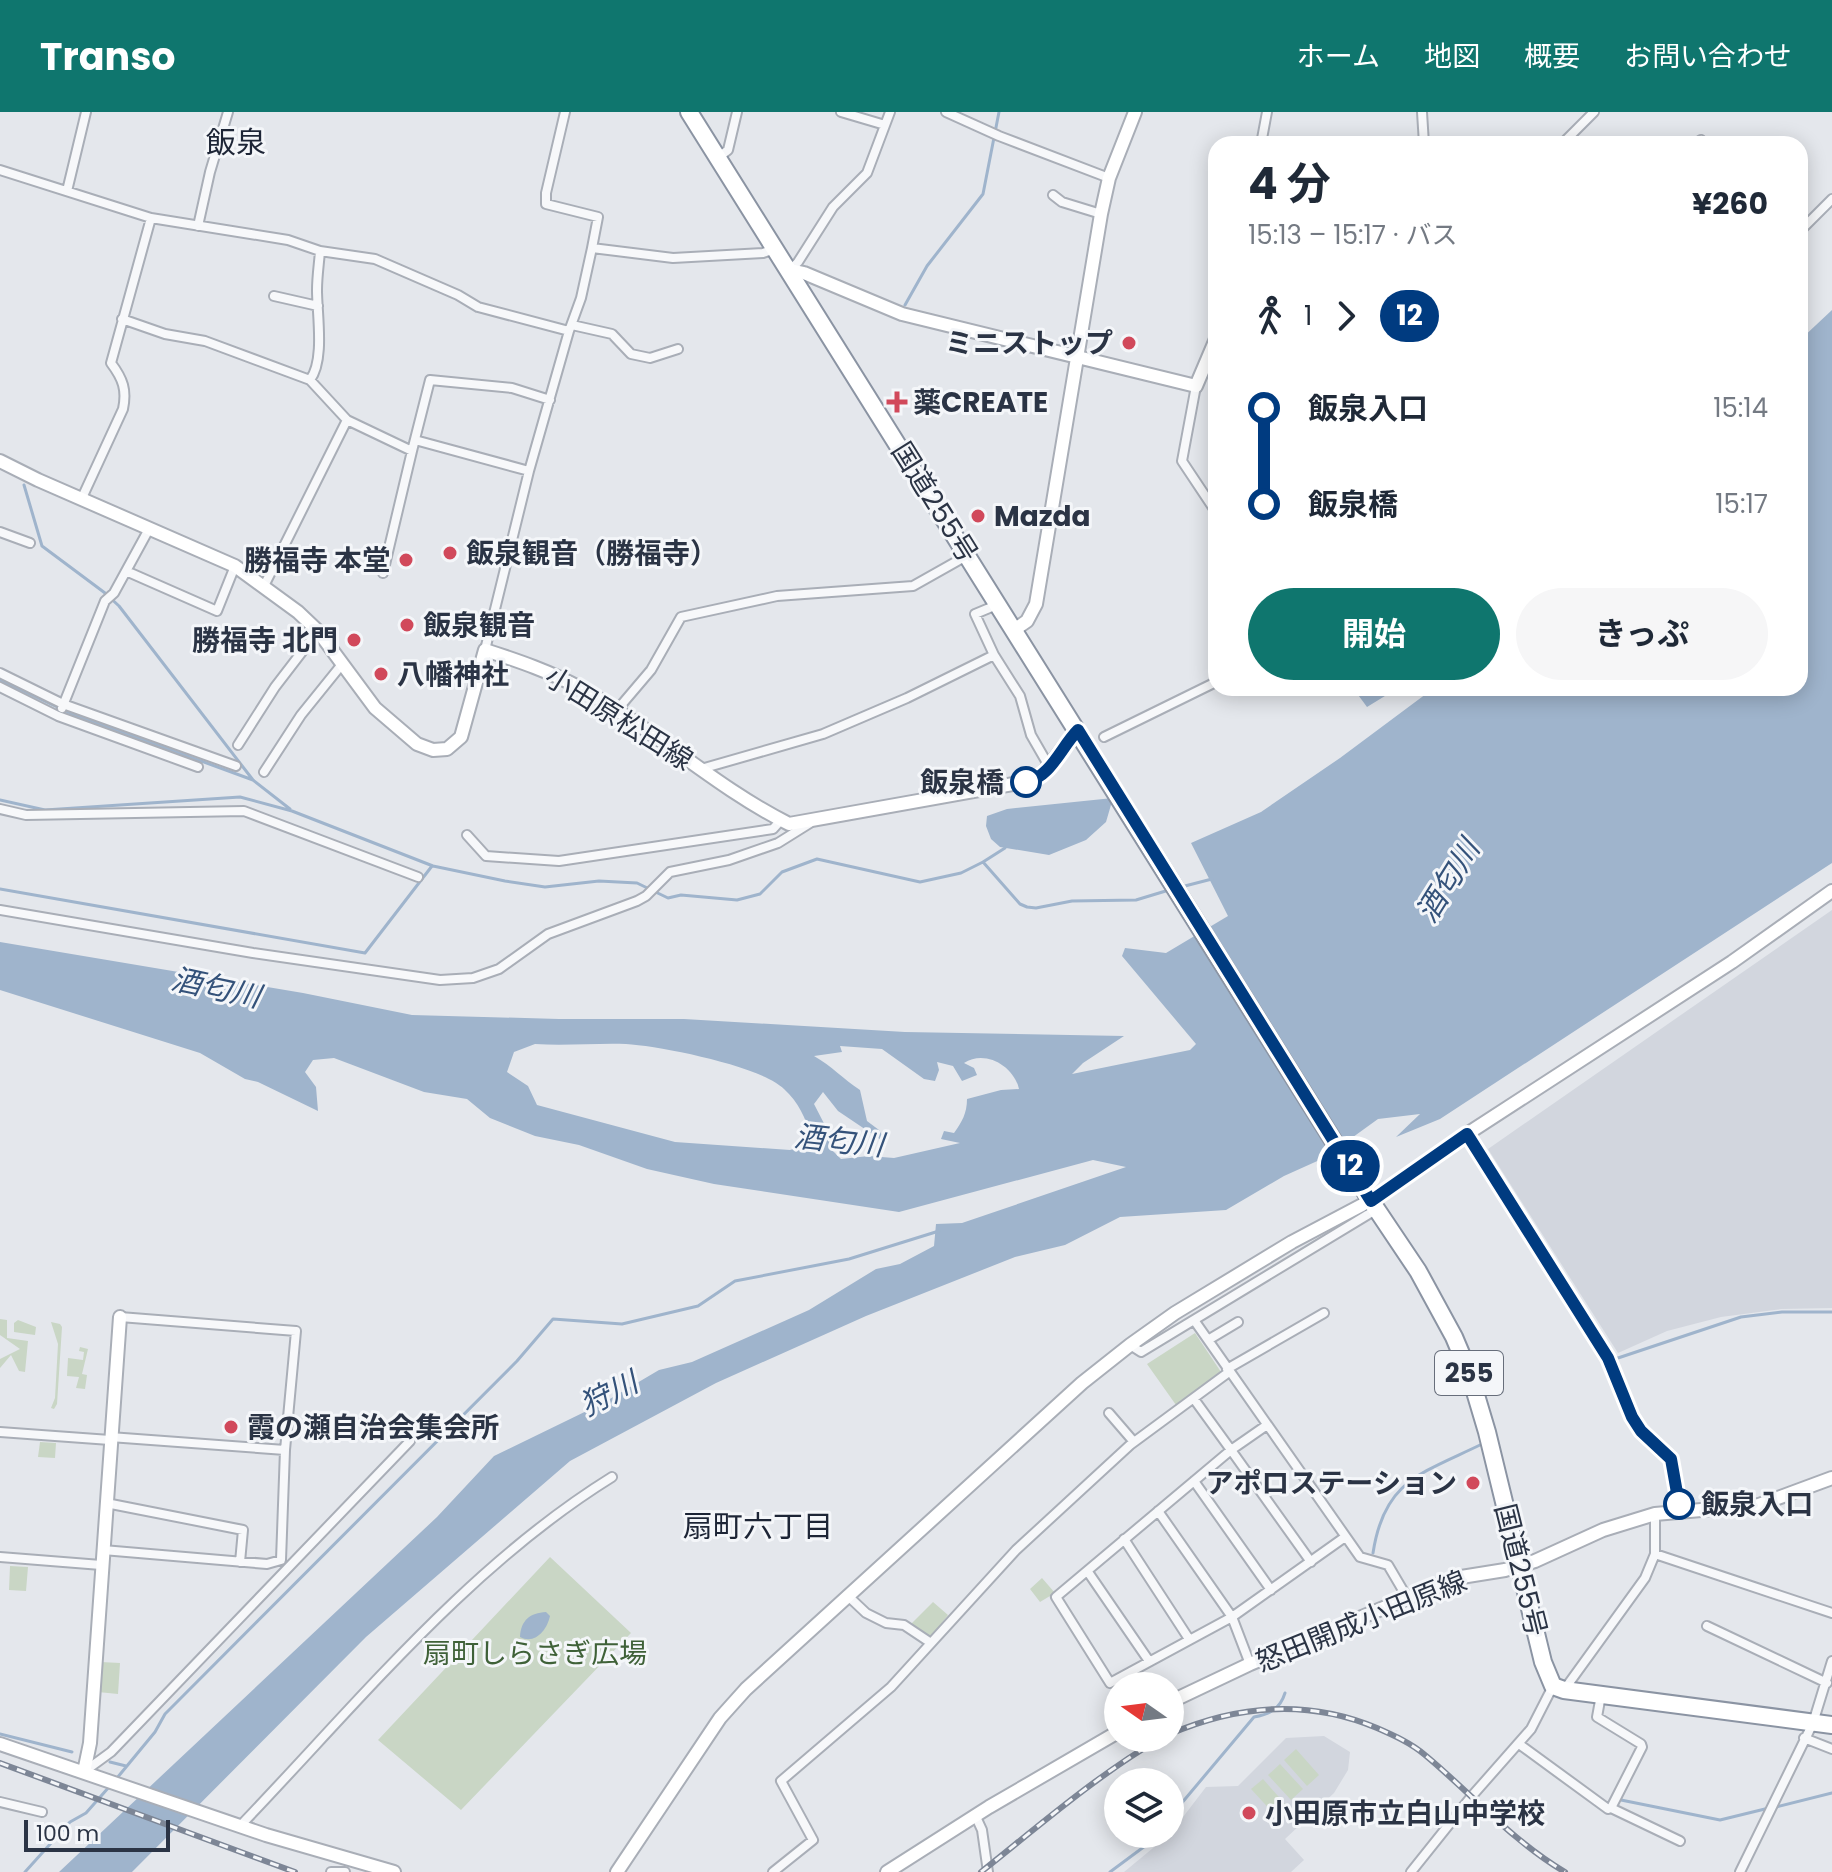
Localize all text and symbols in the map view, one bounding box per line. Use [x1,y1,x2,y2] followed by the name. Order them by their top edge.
[40,30,176,83] text: Transo
[1297,37,1380,76] text: ホーム
[1424,37,1480,76] text: 地図
[1524,37,1580,76] text: 概要
[1624,37,1792,76] text: お問い合わせ
[206,121,266,164] district label: 飯泉
[1248,153,1331,214] text: 4 分
[1692,182,1768,225] text: ¥260
[1248,217,1457,253] text: 15:13 – 15:17 · バス
[1248,294,1292,338] icon: walk
[1324,294,1368,338] icon: forward
[1396,296,1423,335] text: 12
[1304,298,1312,334] text: 1
[945,324,1113,363] place label: ミニストップ
[1120,334,1138,352] marker: ミニストップ
[913,383,1048,422] place label: 薬CREATE
[1308,387,1428,430] text: 飯泉入口
[1713,390,1768,426] text: 15:14
[888,393,906,411] marker: 薬CREATE
[882,435,987,570] street label: 国道255号
[1308,483,1398,526] text: 飯泉橋
[1715,486,1768,522] text: 15:17
[994,497,1091,536] place label: Mazda
[969,507,987,525] marker: Mazda
[466,534,718,573] place label: 飯泉観音（勝福寺）
[244,541,390,580] place label: 勝福寺 本堂
[441,544,459,562] marker: 飯泉観音（勝福寺）
[397,551,415,569] marker: 勝福寺 本堂
[1248,588,1500,680] button: 開始
[1516,588,1768,680] button: きっぷ
[423,606,535,645] place label: 飯泉観音
[398,616,416,634] marker: 飯泉観音
[192,621,338,660] place label: 勝福寺 北門
[345,631,363,649] marker: 勝福寺 北門
[397,655,509,694] place label: 八幡神社
[537,657,700,779] street label: 小田原松田線
[372,665,390,683] marker: 八幡神社
[920,763,1004,802] place label: 飯泉橋
[1011,767,1041,797] marker: 飯泉橋
[1405,829,1491,930] water label: 酒匂川
[168,957,268,1019] water label: 酒匂川
[792,1114,889,1167] water label: 酒匂川
[1314,1140,1386,1192] line badge: 12
[1337,1146,1363,1185] text: 12
[1435,1351,1503,1395] road number: 255
[572,1359,648,1426] water label: 狩川
[247,1408,499,1447] place label: 霞の瀬自治会集会所
[222,1418,240,1436] marker: 霞の瀬自治会集会所
[1206,1464,1457,1503] place label: アポロステーション
[1464,1474,1482,1492] marker: アポロステーション
[1701,1485,1813,1524] place label: 飯泉入口
[1664,1489,1694,1519] marker: 飯泉入口
[1485,1500,1556,1640] street label: 国道255号
[683,1505,833,1548] district label: 扇町六丁目
[1250,1561,1472,1682] street label: 怒田開成小田原線
[423,1634,647,1673] park label: 扇町しらさぎ広場
[1104,1672,1184,1752] north arrow
[1104,1672,1184,1848] map controls
[1104,1768,1184,1848] button: layers
[1265,1794,1545,1833] place label: 小田原市立白山中学校
[1240,1804,1258,1822] marker: 小田原市立白山中学校
[24,1816,170,1852] scale bar
[36,1818,99,1849] text: 100 m

